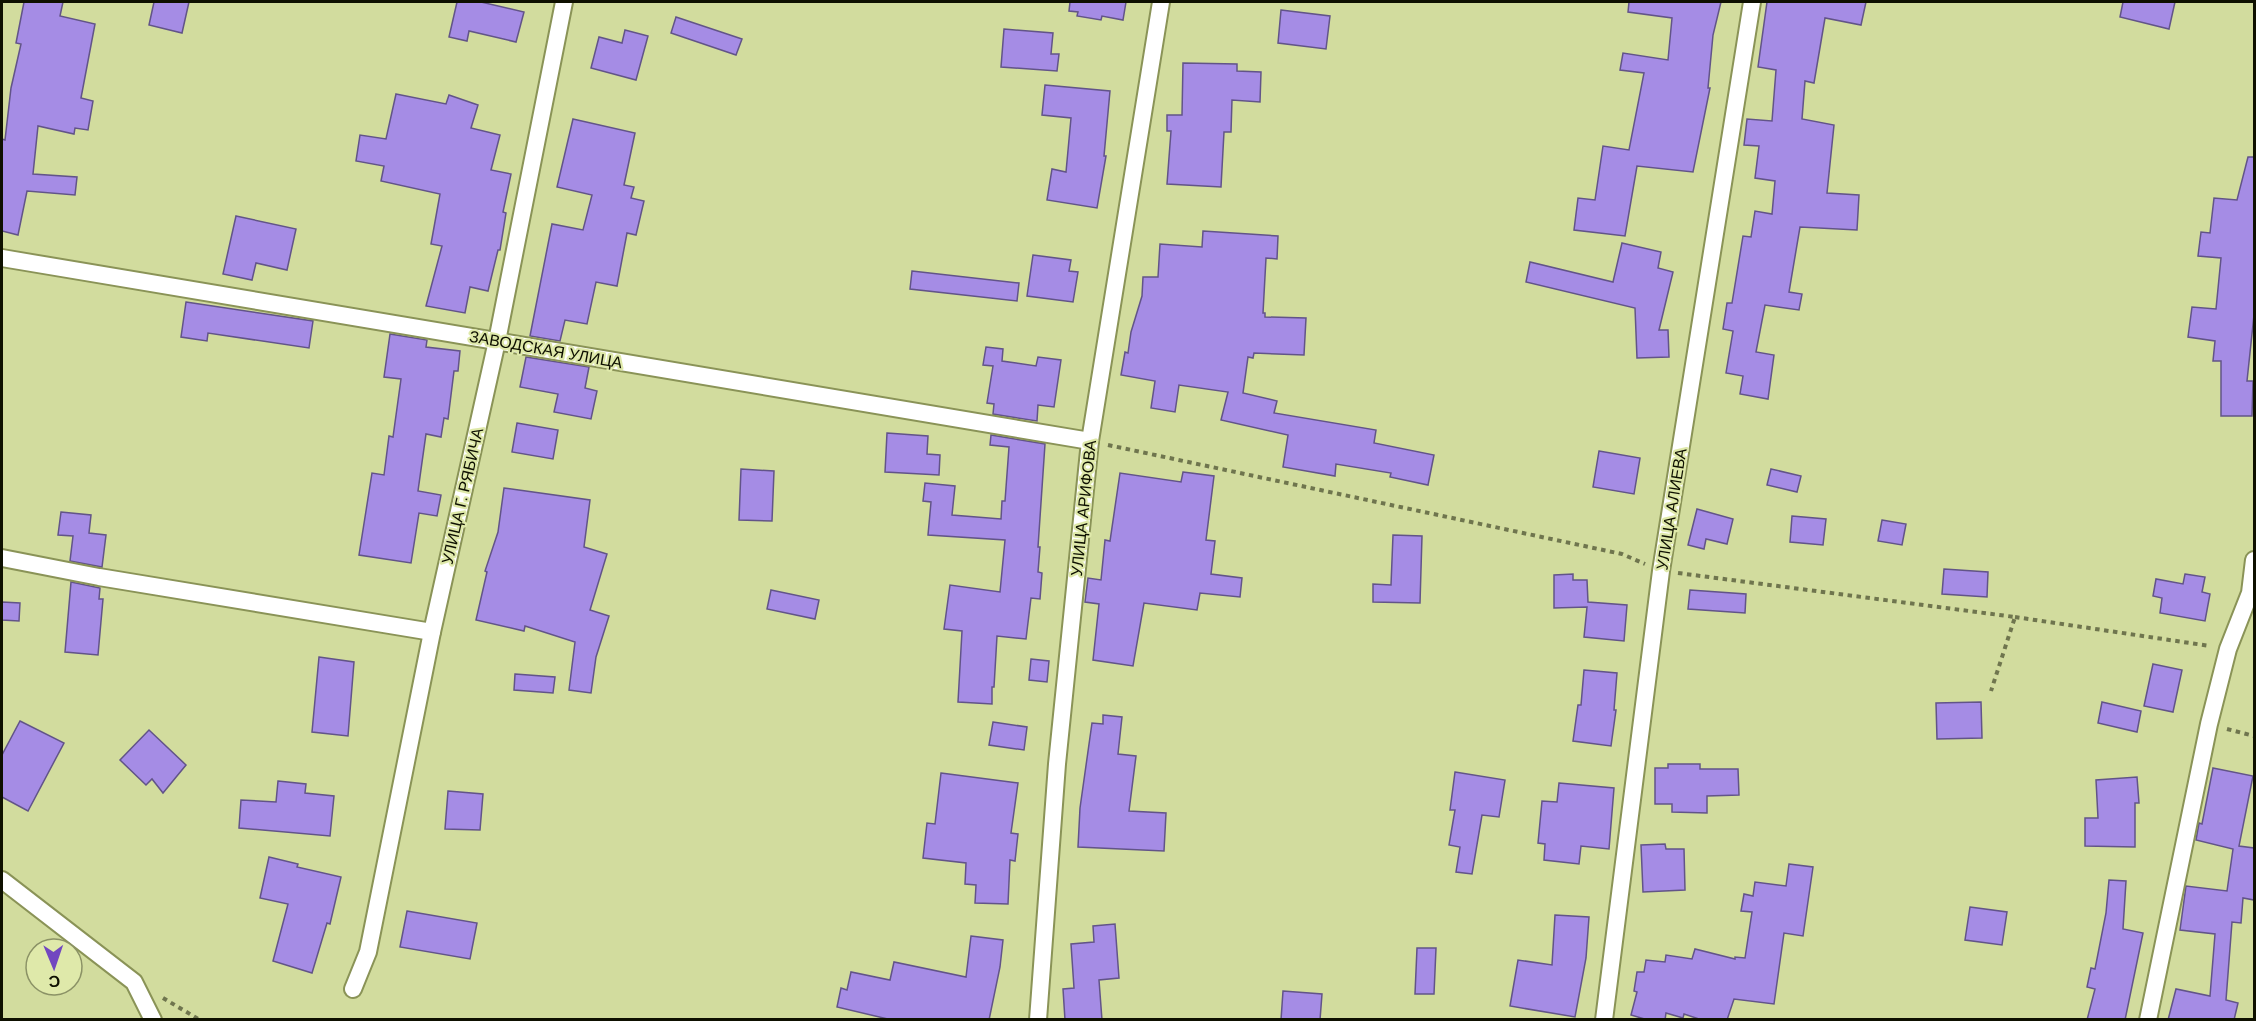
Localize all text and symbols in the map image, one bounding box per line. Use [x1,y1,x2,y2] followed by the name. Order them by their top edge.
[468,328,624,371] street label: ЗАВОДСКАЯ УЛИЦА
[439,426,487,566] street label: УЛИЦА Г. РЯБИЧА
[1068,439,1099,577] street label: УЛИЦА АРИФОВА
[1653,447,1690,571] street label: УЛИЦА АЛИЕВА
[24,937,84,997] north arrow
[48,973,61,990] text: С

